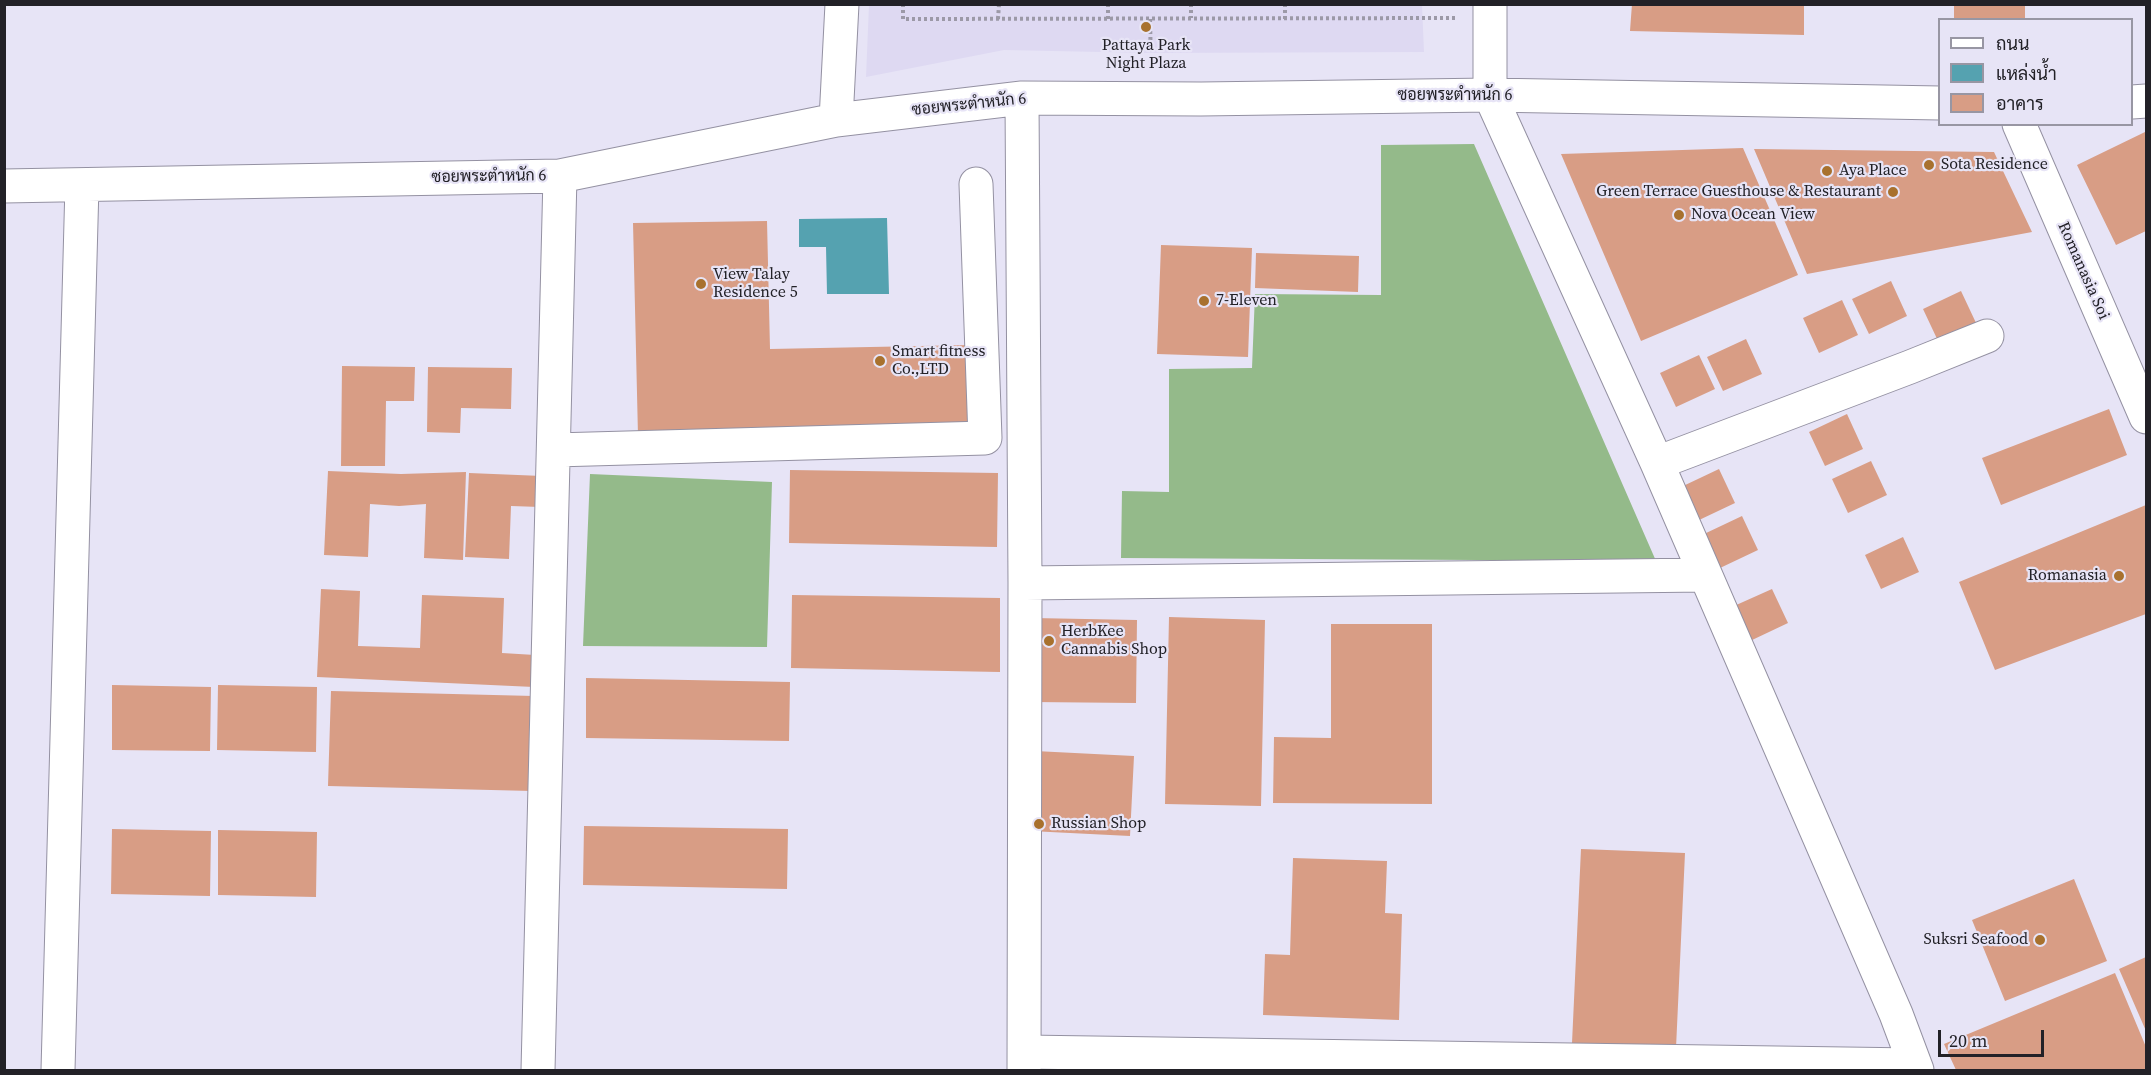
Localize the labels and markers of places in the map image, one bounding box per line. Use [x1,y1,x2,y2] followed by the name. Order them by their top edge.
[1139,20,1153,34] marker: Pattaya Park Night Plaza
[1102,36,1190,74] place label: Pattaya Park Night Plaza
[1941,155,2048,175] place label: Sota Residence
[1922,158,1936,172] marker: Sota Residence
[1839,161,1907,181] place label: Aya Place
[1820,164,1834,178] marker: Aya Place
[1596,182,1881,202] place label: Green Terrace Guesthouse & Restaurant
[1886,185,1900,199] marker: Green Terrace Guesthouse & Restaurant
[1691,205,1815,225] place label: Nova Ocean View
[1672,208,1686,222] marker: Nova Ocean View
[713,265,798,303] place label: View Talay Residence 5
[694,277,708,291] marker: View Talay Residence 5
[1216,291,1277,311] place label: 7-Eleven
[1197,294,1211,308] marker: 7-Eleven
[892,342,985,380] place label: Smart fitness Co.,LTD
[873,354,887,368] marker: Smart fitness Co.,LTD
[2028,566,2107,586] place label: Romanasia
[2112,569,2126,583] marker: Romanasia
[1061,622,1167,660] place label: HerbKee Cannabis Shop
[1042,634,1056,648] marker: HerbKee Cannabis Shop
[1051,814,1146,834] place label: Russian Shop
[1032,817,1046,831] marker: Russian Shop
[1923,930,2028,950] place label: Suksri Seafood
[2033,933,2047,947] marker: Suksri Seafood

